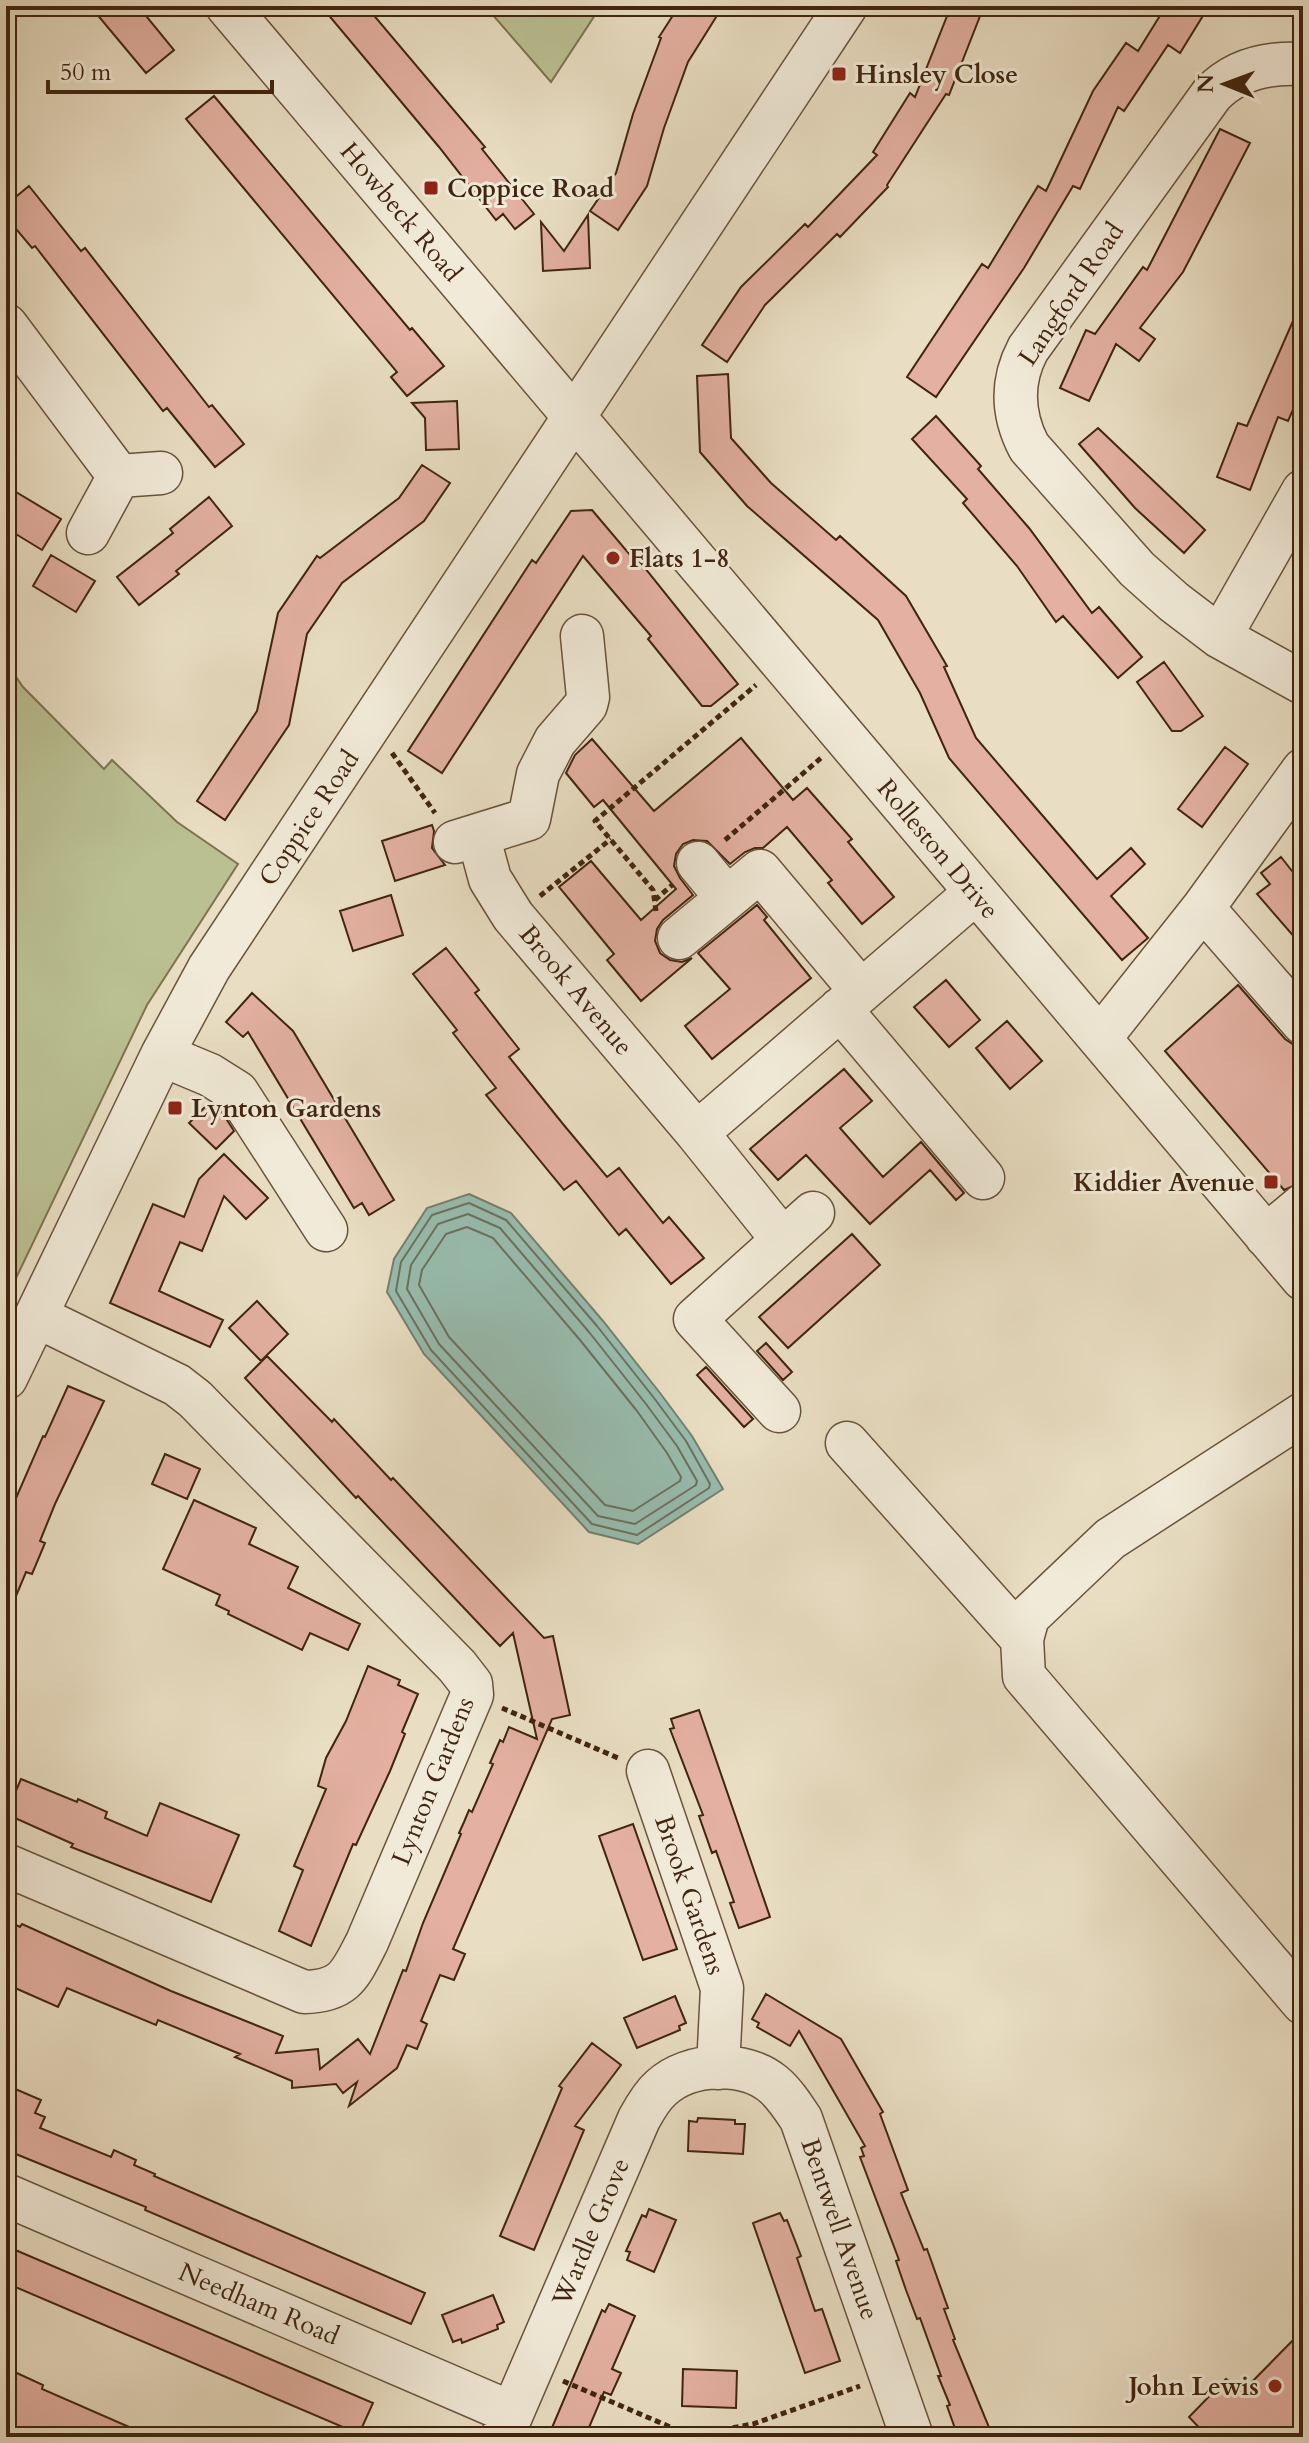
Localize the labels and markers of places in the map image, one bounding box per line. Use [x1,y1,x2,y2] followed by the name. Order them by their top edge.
[855,57,1018,92] place label: Hinsley Close
[830,65,848,83] marker: Hinsley Close
[447,171,614,206] place label: Coppice Road
[422,179,440,197] marker: Coppice Road
[629,541,729,576] place label: Flats 1-8
[604,549,622,567] marker: Flats 1-8
[191,1091,381,1126] place label: Lynton Gardens
[166,1099,184,1117] marker: Lynton Gardens
[1073,1165,1255,1200] place label: Kiddier Avenue
[1262,1173,1280,1191] marker: Kiddier Avenue
[1124,2369,1259,2404] place label: John Lewis
[1266,2377,1284,2395] marker: John Lewis

